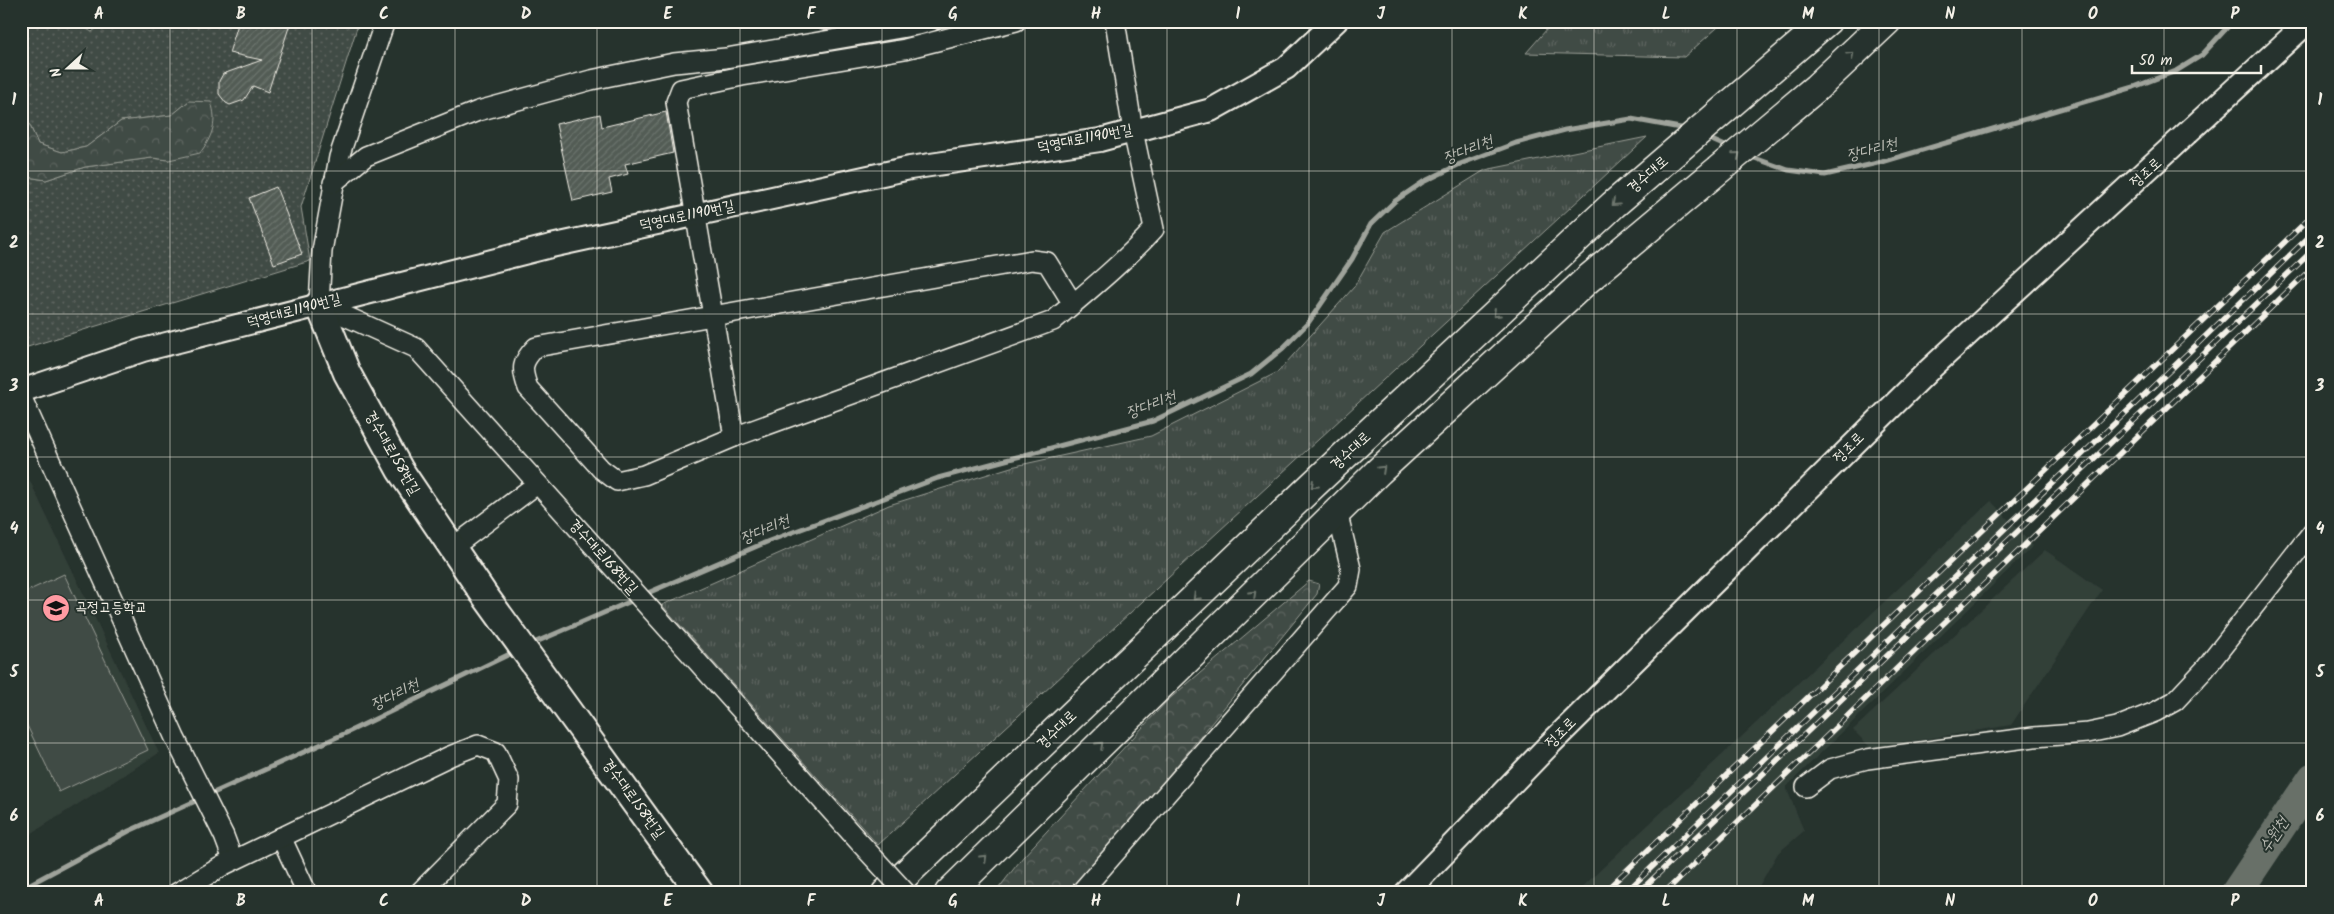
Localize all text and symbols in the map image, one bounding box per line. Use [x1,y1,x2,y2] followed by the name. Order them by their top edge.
[94,2,104,27] text: A
[236,2,246,27] text: B
[379,2,389,27] text: C
[521,2,532,27] text: D
[664,2,674,27] text: E
[807,2,817,27] text: F
[948,2,958,27] text: G
[1091,2,1101,27] text: H
[1236,2,1241,27] text: I
[1377,2,1386,27] text: J
[1518,2,1528,27] text: K
[1662,2,1670,27] text: L
[1802,2,1815,27] text: M
[1945,2,1955,27] text: N
[2088,2,2098,27] text: O
[2231,2,2241,27] text: P
[42,42,92,92] north arrow
[2132,42,2260,74] scale bar
[2139,49,2173,73] text: 50 m
[1846,52,1855,61] one-way arrow
[45,64,69,80] text: N
[12,88,17,113] text: 1
[2318,88,2323,113] text: 1
[1035,118,1135,160] street label: 덕영대로1190번길
[1439,128,1499,171] water label: 장다리천
[1844,131,1902,168] water label: 장다리천
[1622,150,1674,200] street label: 경수대로
[1731,152,1740,160] one-way arrow
[2125,152,2167,194] street label: 정조로
[637,194,737,238] street label: 덕영대로1190번길
[1612,197,1621,206] one-way arrow
[9,231,19,256] text: 2
[2315,231,2325,256] text: 2
[244,287,344,335] street label: 덕영대로1190번길
[1493,308,1502,317] one-way arrow
[9,374,19,399] text: 3
[2315,374,2325,399] text: 3
[1123,384,1181,426] water label: 장다리천
[358,406,426,500] street label: 경수대로158번길
[1325,426,1377,476] street label: 경수대로
[1828,427,1870,469] street label: 정조로
[1377,466,1386,475] one-way arrow
[1311,479,1320,488] one-way arrow
[736,508,796,551] water label: 장다리천
[562,514,644,600] street label: 경수대로168번길
[10,517,19,542] text: 4
[2316,517,2325,542] text: 4
[1193,591,1202,600] one-way arrow
[1247,591,1256,600] one-way arrow
[41,593,71,623] school or university icon: 곡정고등학교
[75,596,147,620] place label: 곡정고등학교
[9,660,20,685] text: 5
[2315,660,2326,685] text: 5
[366,672,426,718] water label: 장다리천
[1031,705,1083,755] street label: 경수대로
[1540,712,1582,754] street label: 정조로
[1094,741,1103,750] one-way arrow
[596,754,670,844] street label: 경수대로158번길
[10,804,19,829] text: 6
[2316,804,2325,829] text: 6
[2253,810,2296,858] water label: 수원천
[978,855,987,864] one-way arrow
[94,889,104,914] text: A
[236,889,246,914] text: B
[379,889,389,914] text: C
[521,889,532,914] text: D
[664,889,674,914] text: E
[807,889,817,914] text: F
[948,889,958,914] text: G
[1091,889,1101,914] text: H
[1236,889,1241,914] text: I
[1377,889,1386,914] text: J
[1518,889,1528,914] text: K
[1662,889,1670,914] text: L
[1802,889,1815,914] text: M
[1945,889,1955,914] text: N
[2088,889,2098,914] text: O
[2231,889,2241,914] text: P

